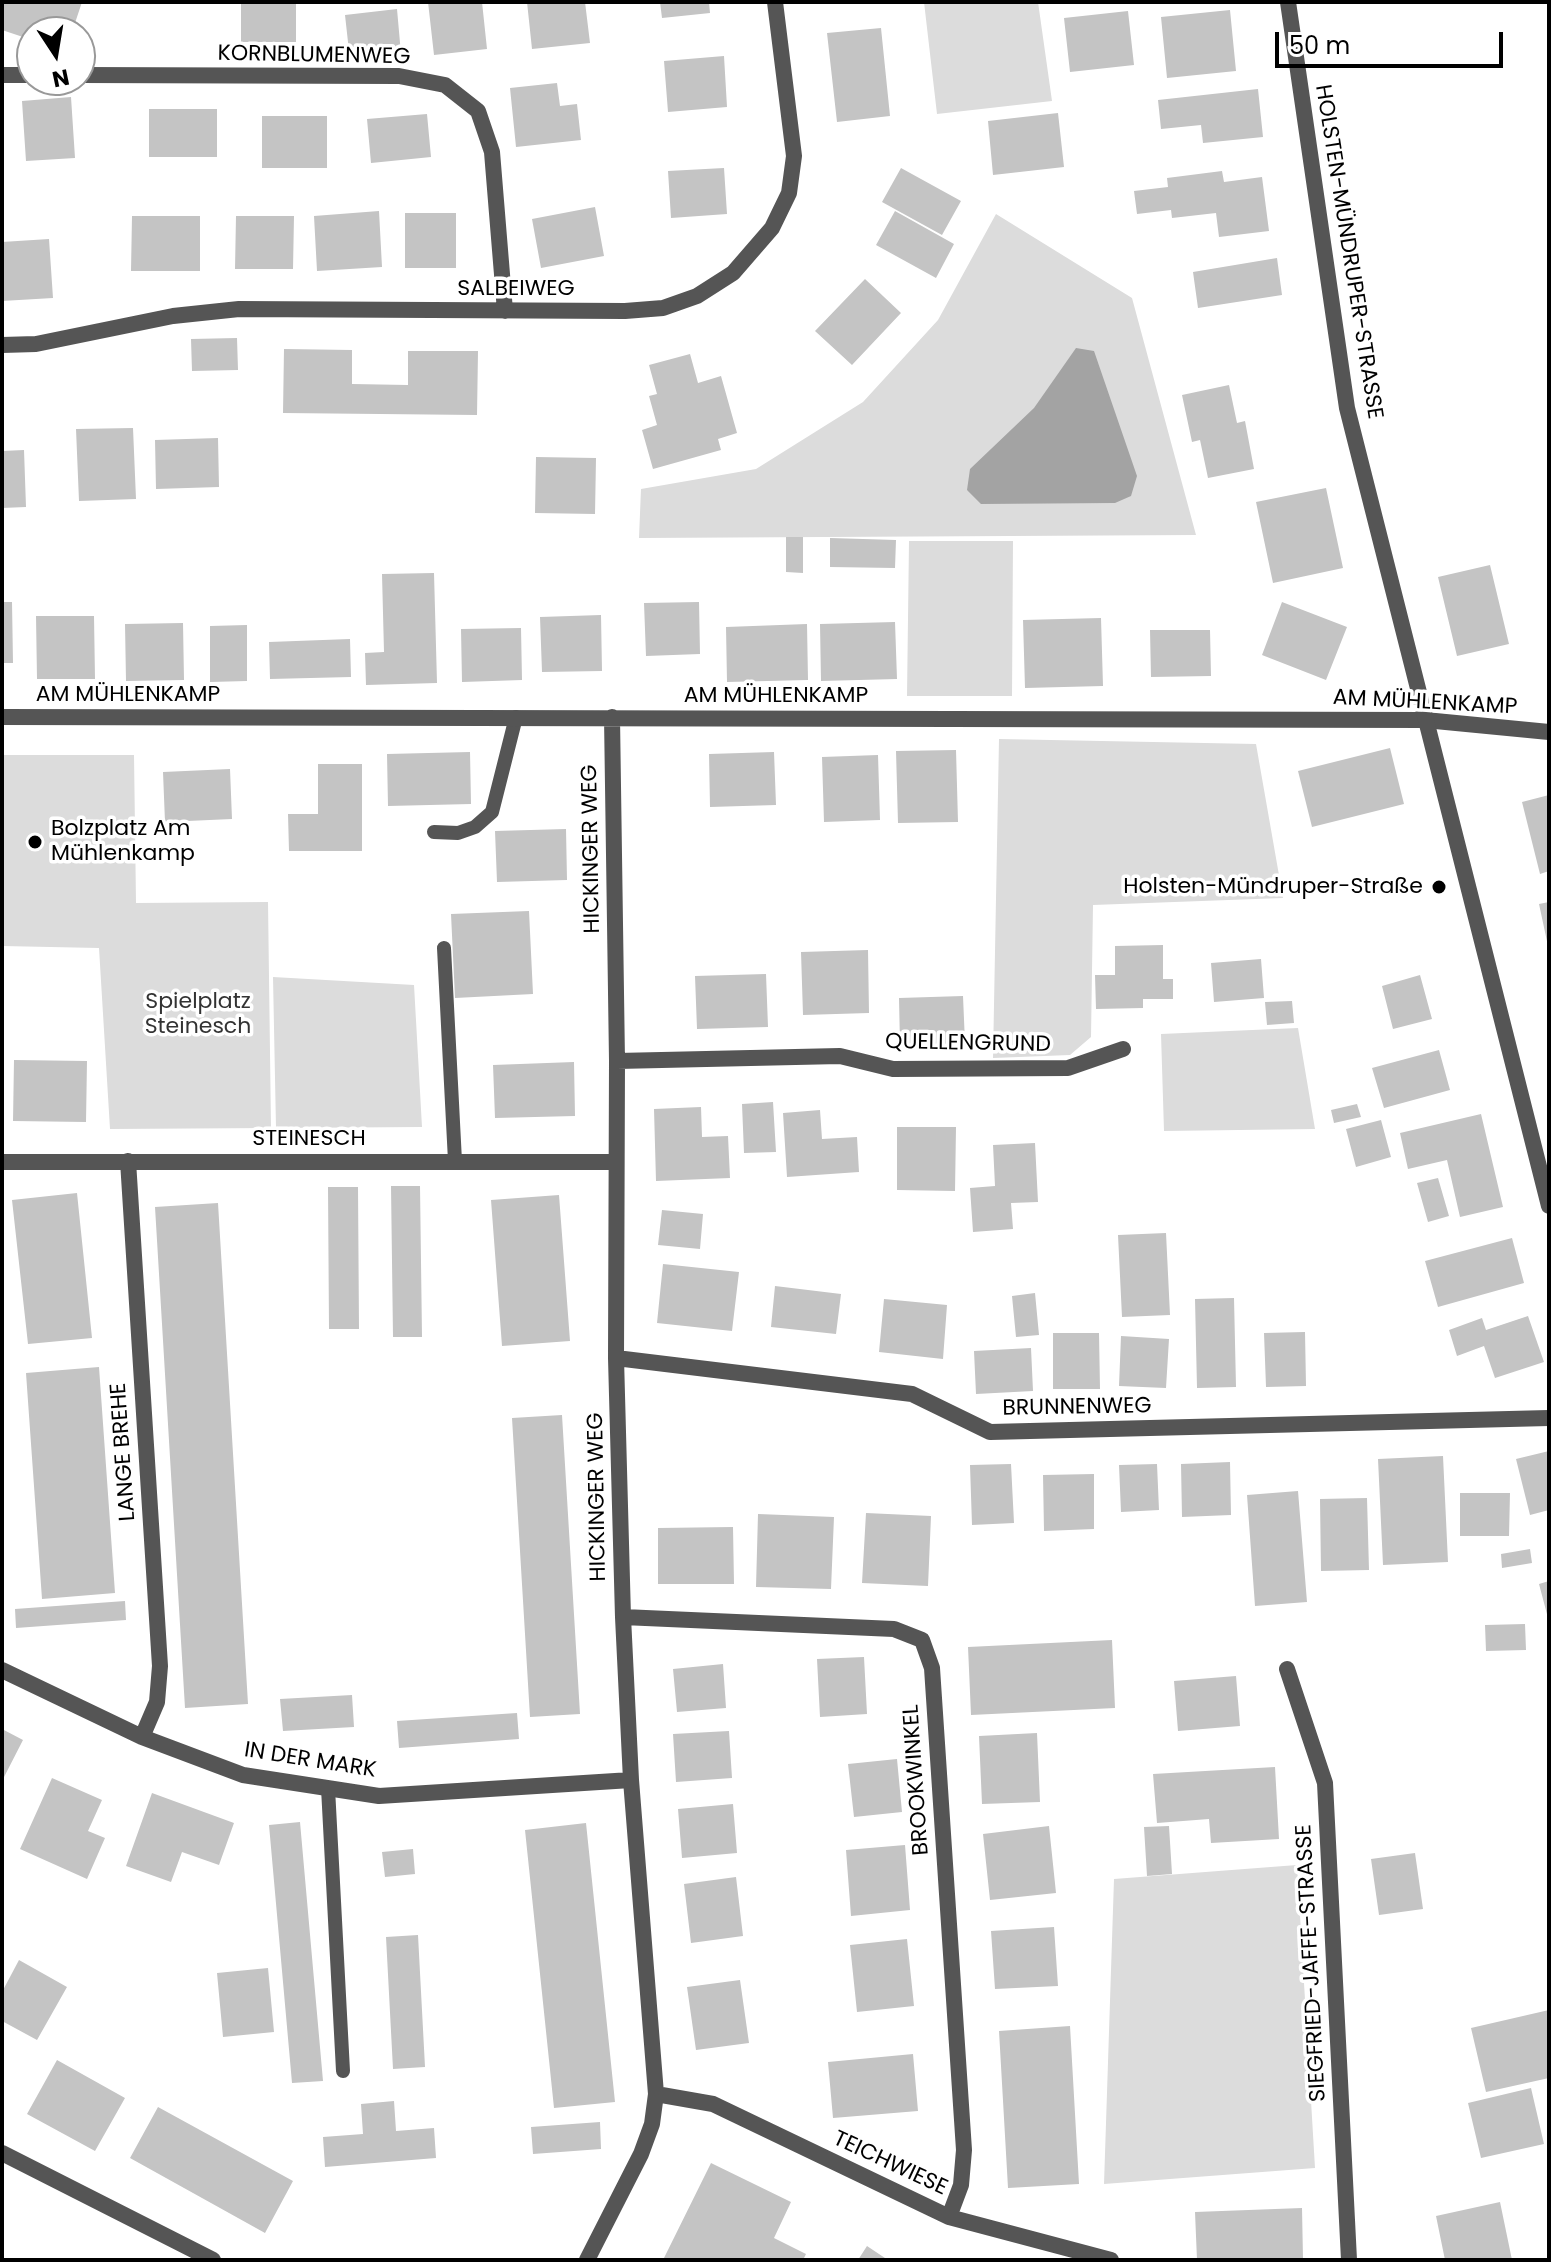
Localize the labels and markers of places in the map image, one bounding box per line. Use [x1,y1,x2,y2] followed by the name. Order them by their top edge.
[51,816,195,868] place label: Bolzplatz Am Mühlenkamp
[26,833,44,851] marker: Bolzplatz Am Mühlenkamp
[1123,874,1423,900] place label: Holsten-Mündruper-Straße
[1430,878,1448,896] marker: Holsten-Mündruper-Straße

